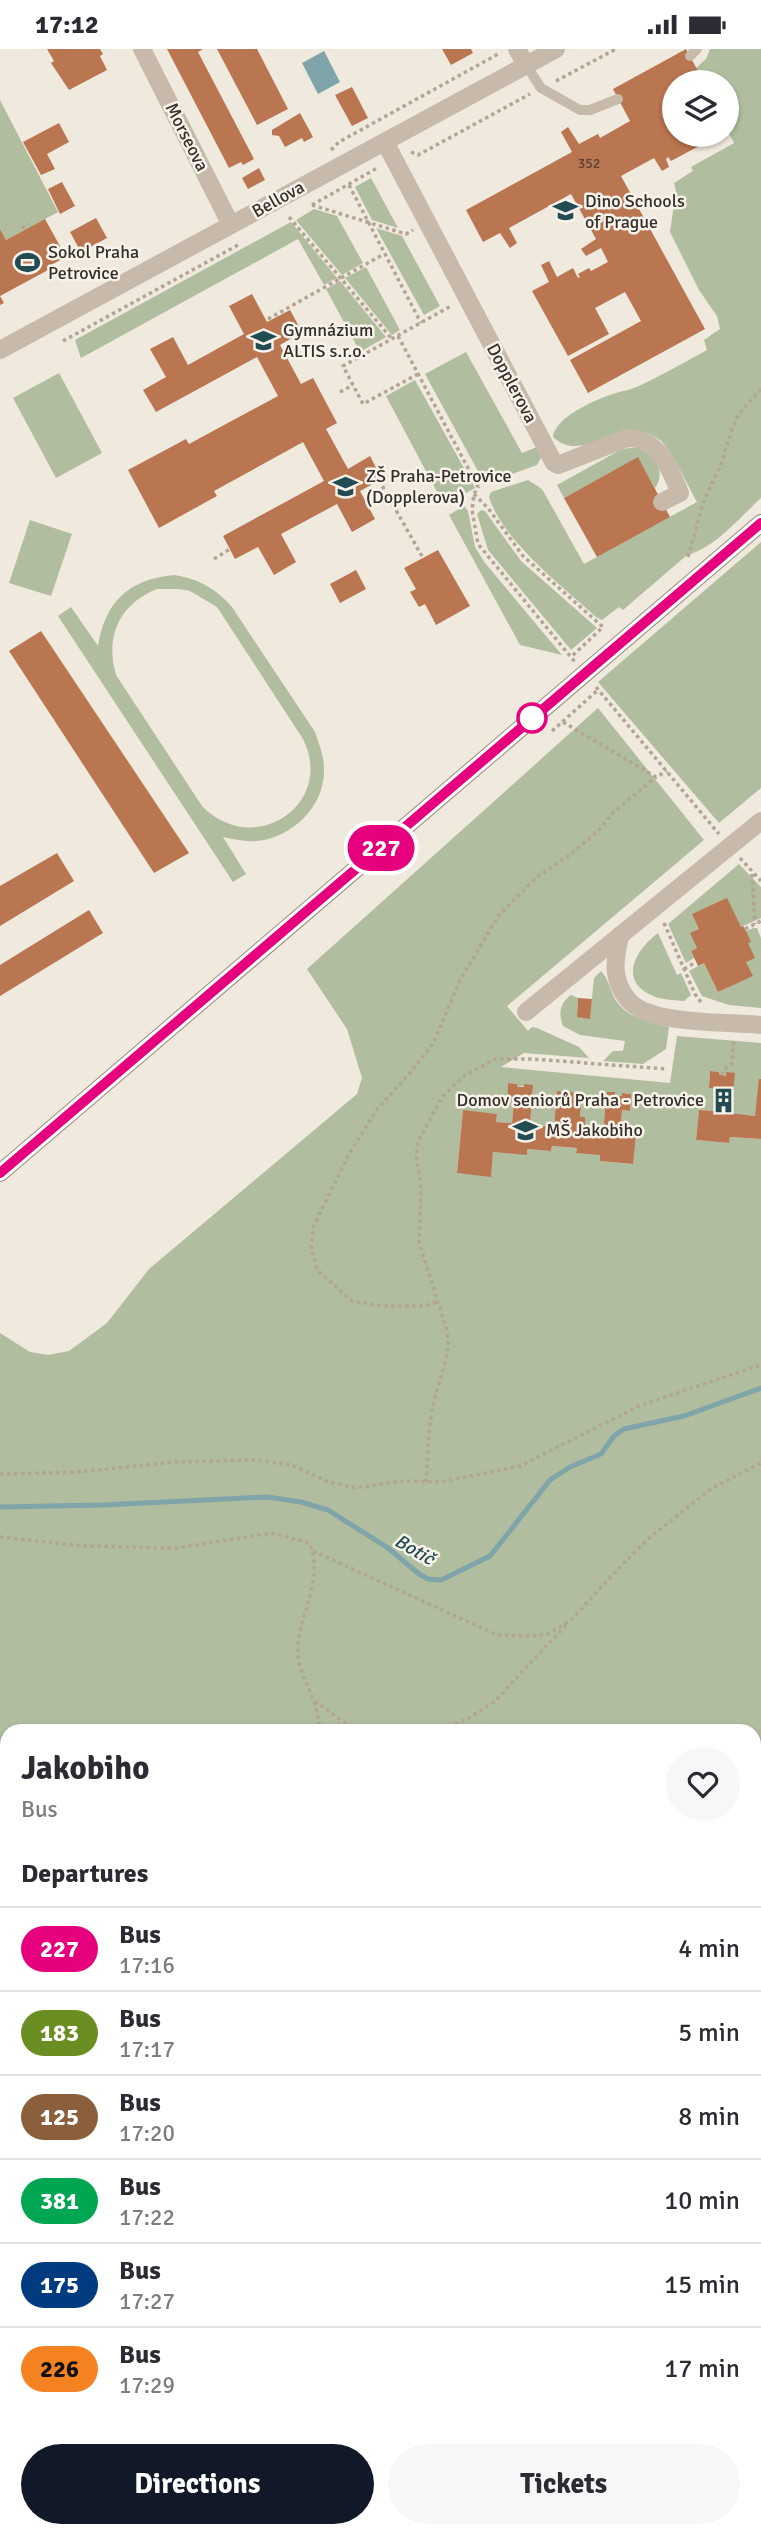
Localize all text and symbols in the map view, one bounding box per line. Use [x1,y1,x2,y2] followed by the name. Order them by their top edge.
[35,9,99,41] text: 17:12
[662,70,739,147] map controls
[662,70,739,147] button: layers
[160,99,214,175] street label: Morseova
[578,155,600,172] house number: 352
[248,176,308,222] street label: Bellova
[585,190,685,233] place label: Dino Schools of Prague
[551,197,579,225] school or university icon: Dino Schools of Prague
[48,241,139,284] place label: Sokol Praha Petrovice
[14,248,42,276] sports icon: Sokol Praha Petrovice
[283,319,373,362] place label: Gymnázium ALTIS s.r.o.
[249,326,277,354] school or university icon: Gymnázium ALTIS s.r.o.
[482,339,542,427] street label: Dopplerova
[366,465,512,508] place label: ZŠ Praha-Petrovice (Dopplerova)
[332,472,360,500] school or university icon: ZŠ Praha-Petrovice (Dopplerova)
[517,703,547,733] unlabelled marker
[341,825,421,871] line badge: 227
[362,833,400,863] text: 227
[710,1086,738,1114] building icon: Domov seniorů Praha - Petrovice
[456,1089,704,1111] place label: Domov seniorů Praha - Petrovice
[512,1116,540,1144] school or university icon: MŠ Jakobiho
[546,1119,643,1141] place label: MŠ Jakobiho
[390,1529,441,1572] water label: Botič
[666,1747,740,1821] button: heart
[21,1748,149,1789] text: Jakobiho
[21,1795,58,1824] text: Bus
[21,1858,148,1890] text: Departures
[119,1919,161,1951] text: Bus
[678,1933,740,1965] text: 4 min
[40,1934,79,1964] text: 227
[119,1951,175,1980] text: 17:16
[119,2003,161,2035] text: Bus
[678,2017,740,2049] text: 5 min
[40,2018,79,2048] text: 183
[119,2035,175,2064] text: 17:17
[119,2087,161,2119] text: Bus
[678,2101,740,2133] text: 8 min
[40,2102,79,2132] text: 125
[119,2119,175,2148] text: 17:20
[119,2171,161,2203] text: Bus
[664,2185,740,2217] text: 10 min
[40,2186,79,2216] text: 381
[119,2203,175,2232] text: 17:22
[119,2255,161,2287] text: Bus
[664,2269,740,2301] text: 15 min
[40,2270,79,2300] text: 175
[119,2287,175,2316] text: 17:27
[119,2339,161,2371] text: Bus
[664,2353,740,2385] text: 17 min
[40,2354,79,2384] text: 226
[119,2371,175,2400] text: 17:29
[21,2444,374,2524] button: Directions
[388,2444,740,2524] button: Tickets

